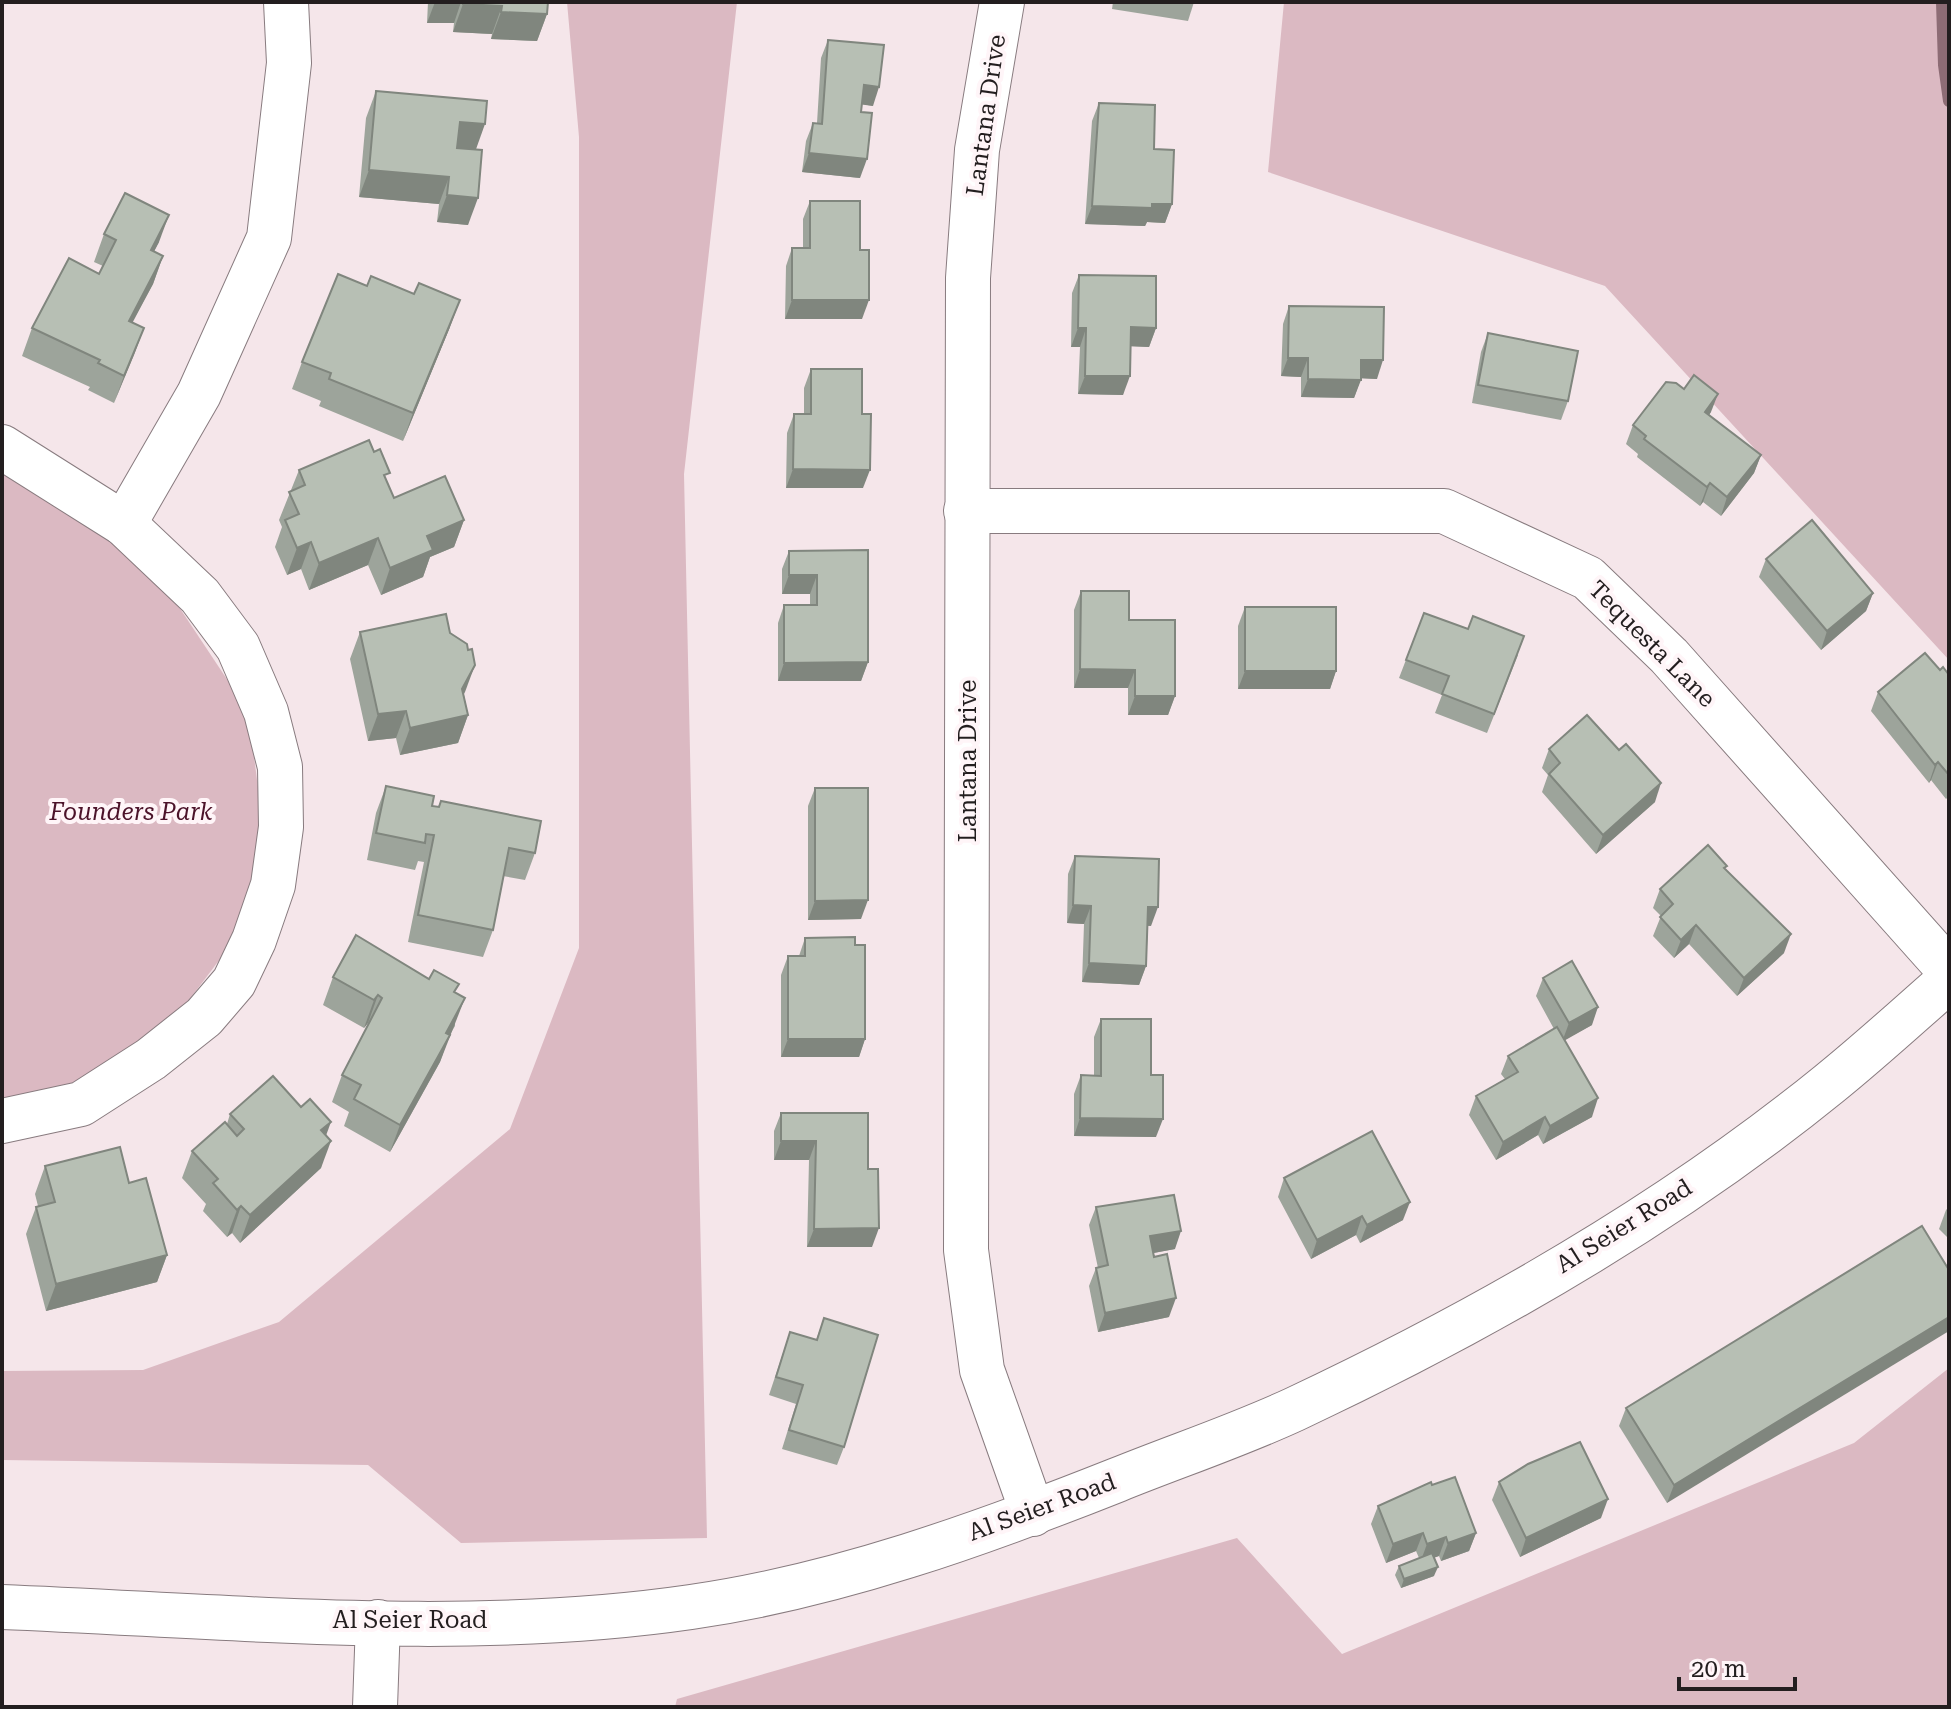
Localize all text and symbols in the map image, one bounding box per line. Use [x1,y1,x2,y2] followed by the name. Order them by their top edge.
[961,33,1011,197] street label: Lantana Drive
[1583,575,1721,713] street label: Tequesta Lane
[954,680,982,842] street label: Lantana Drive
[48,798,213,826] park label: Founders Park
[1551,1173,1697,1279] street label: Al Seier Road
[964,1467,1120,1547] street label: Al Seier Road
[333,1606,487,1634] street label: Al Seier Road
[1679,1641,1795,1691] scale bar
[1691,1655,1746,1683] text: 20 m

